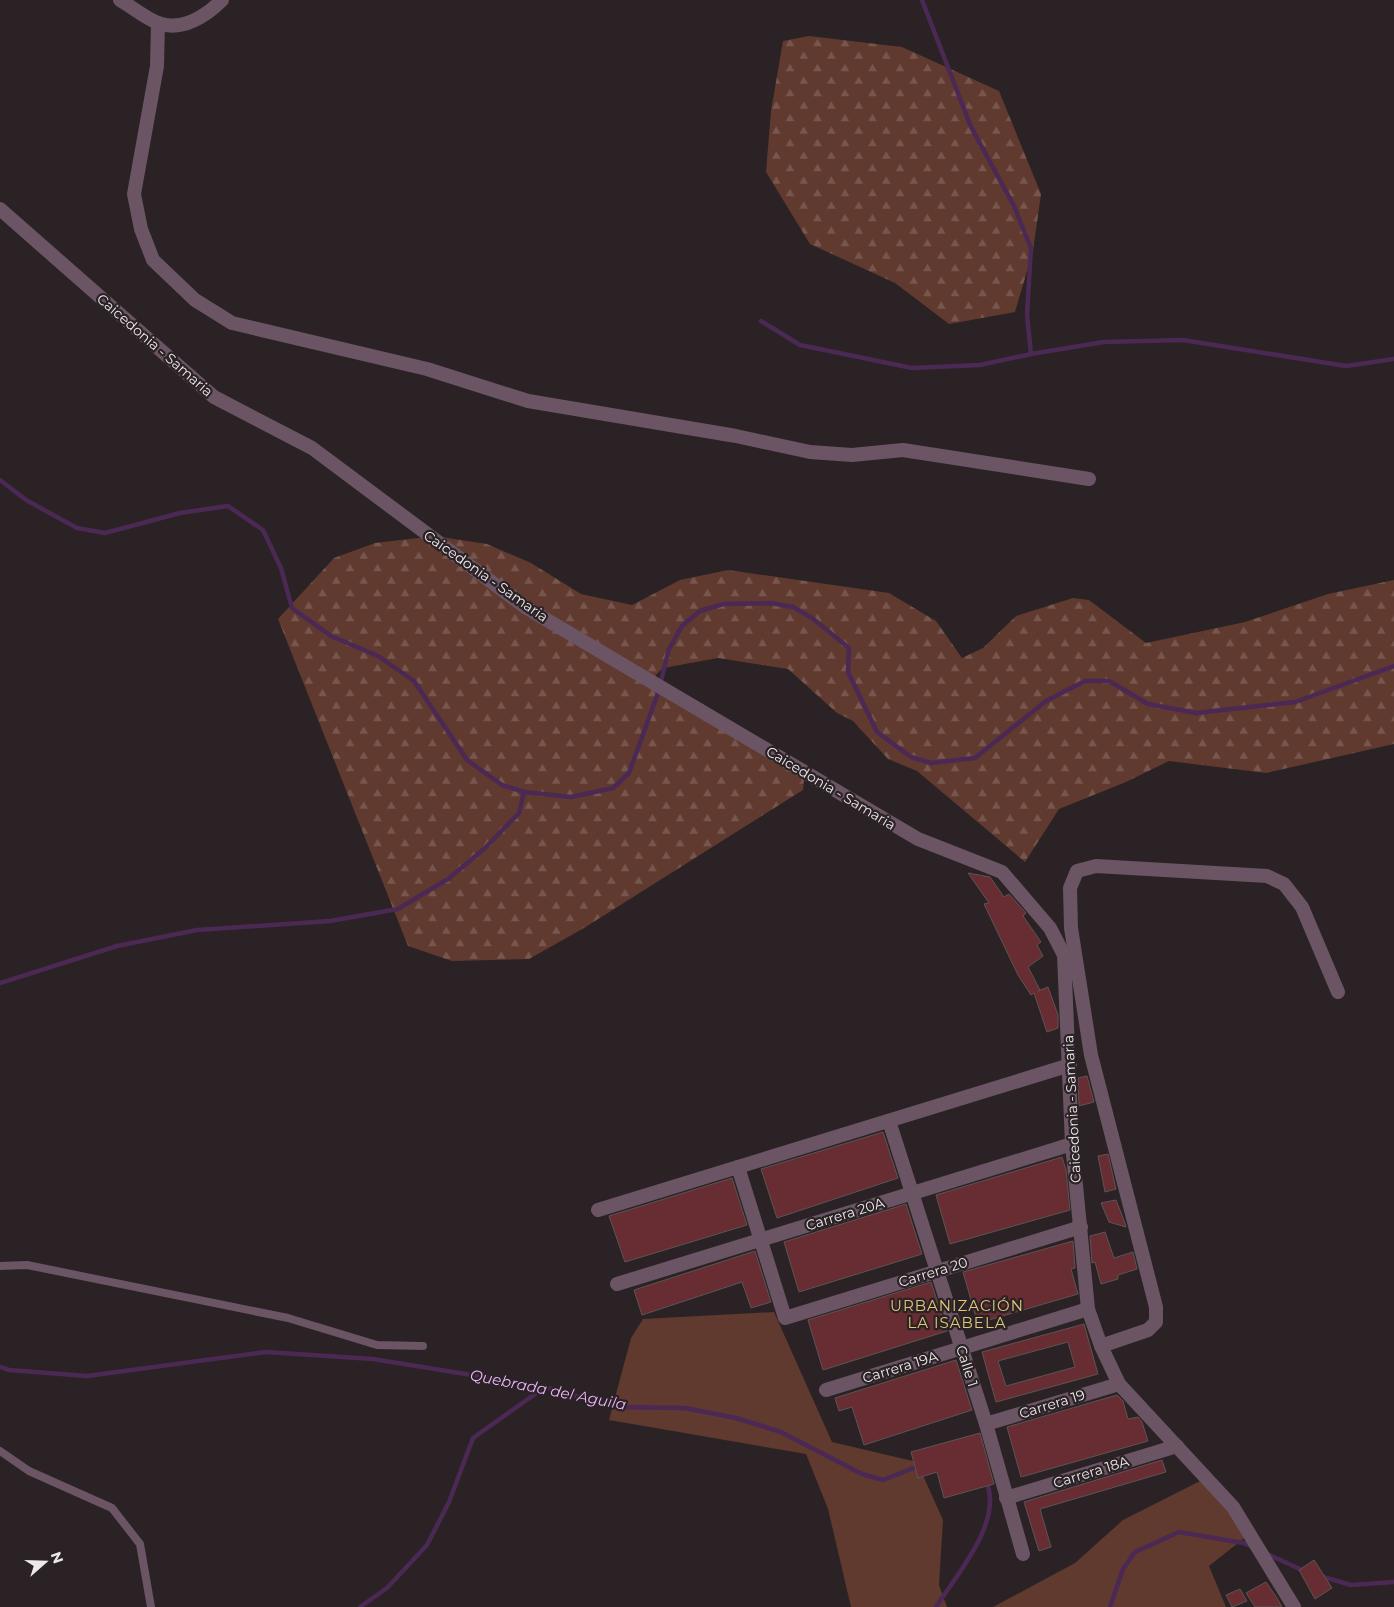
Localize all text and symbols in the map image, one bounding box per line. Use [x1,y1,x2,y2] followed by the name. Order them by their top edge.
[93,290,217,400] street label: Caicedonia - Samaria
[420,526,552,626] street label: Caicedonia - Samaria
[763,742,899,834] street label: Caicedonia - Samaria
[1059,1035,1085,1183] street label: Caicedonia - Samaria
[803,1193,888,1235] street label: Carrera 20A
[896,1253,970,1291] street label: Carrera 20
[890,1296,1024,1332] district label: URBANIZACIÓN LA ISABELA
[952,1343,982,1389] street label: Calle 1
[860,1347,941,1387] street label: Carrera 19A
[468,1365,628,1414] water label: Quebrada del Aguila
[1017,1385,1087,1423] street label: Carrera 19
[1051,1452,1132,1492] street label: Carrera 18A
[20,1537,70,1587] north arrow
[47,1549,68,1566] text: N

